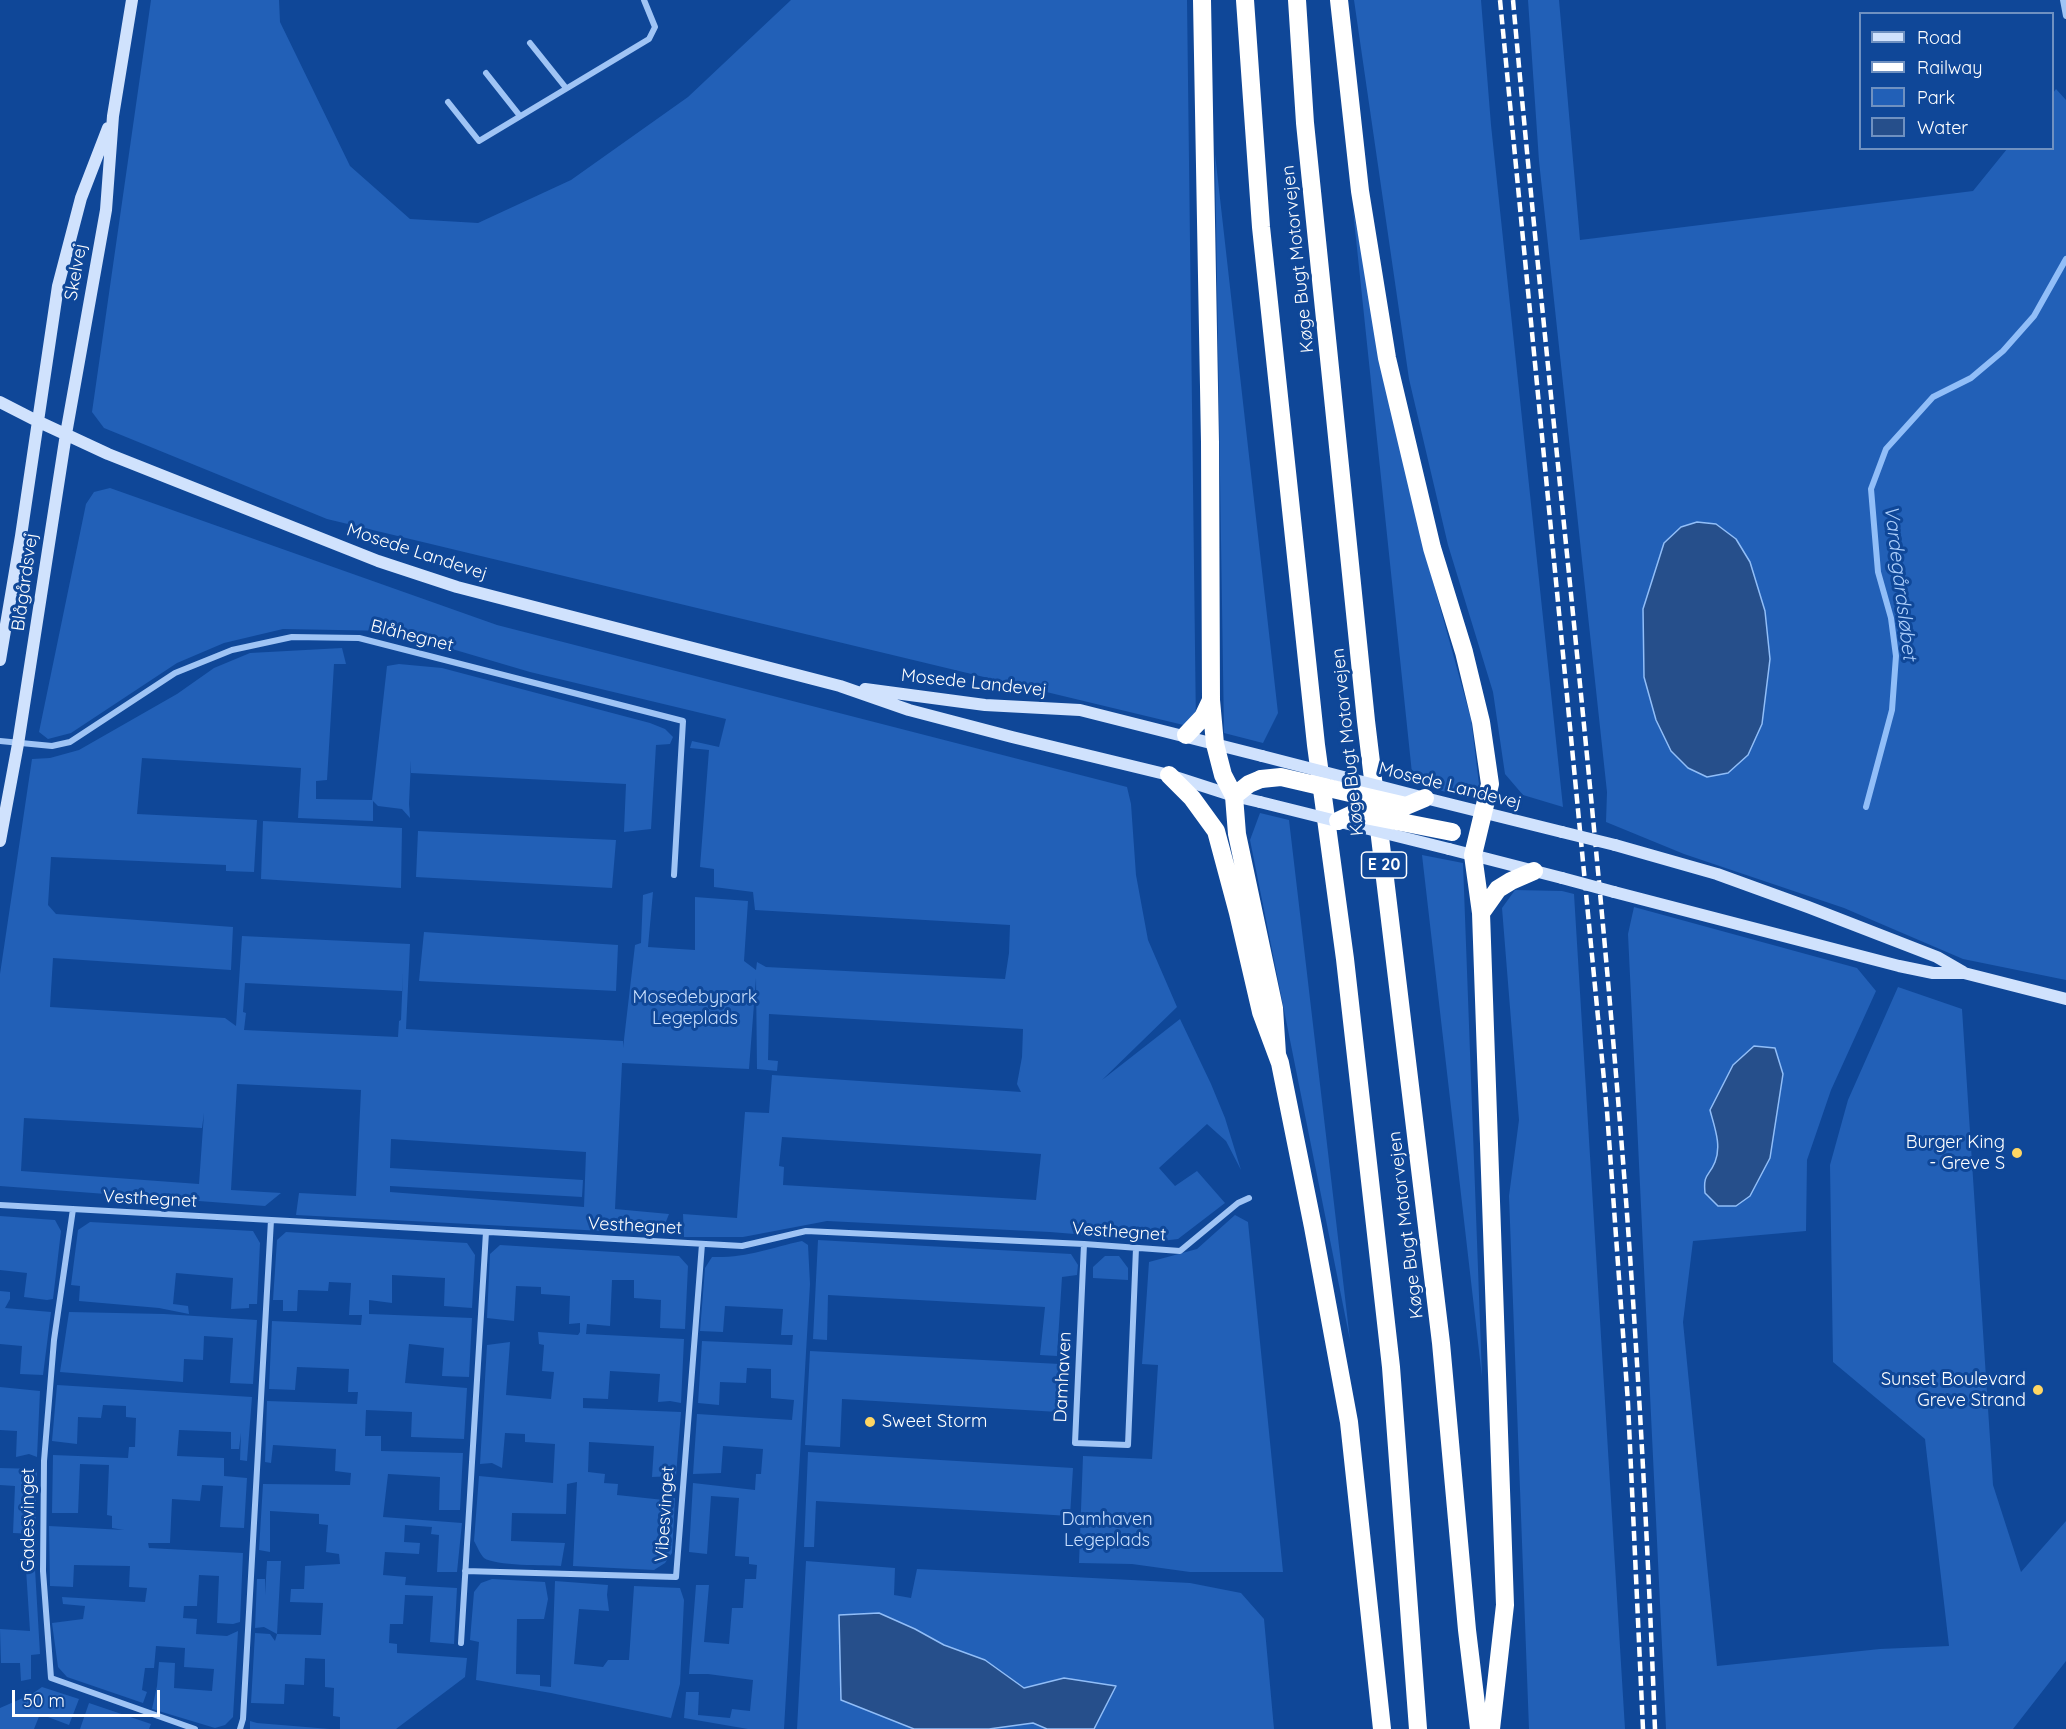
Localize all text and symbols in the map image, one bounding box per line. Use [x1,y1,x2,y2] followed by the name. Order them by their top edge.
[1859,12,2054,150] legend
[1917,26,1962,49] text: Road
[1917,56,1983,79] text: Railway
[1917,86,1955,109] text: Park
[1917,116,1968,139] text: Water
[1277,164,1319,354] street label: Køge Bugt Motorvejen
[60,242,92,302] street label: Skelvej
[1879,504,1921,662] water label: Vardegårdsløbet
[344,519,490,585] street label: Mosede Landevej
[7,531,43,633] street label: Blågårdsvej
[368,615,456,657] street label: Blåhegnet
[1327,647,1369,837] street label: Køge Bugt Motorvejen
[900,665,1048,701] street label: Mosede Landevej
[1376,758,1524,814] street label: Mosede Landevej
[1362,852,1406,878] road number: E 20
[633,987,757,1030] park label: Mosedebypark Legeplads
[1384,1130,1428,1320] street label: Køge Bugt Motorvejen
[1906,1132,2005,1174] place label: Burger King - Greve S
[2010,1146,2024,1160] marker: Burger King - Greve S
[102,1186,198,1212] street label: Vesthegnet
[587,1213,683,1239] street label: Vesthegnet
[1071,1218,1167,1246] street label: Vesthegnet
[1050,1331,1076,1423] street label: Damhaven
[1881,1369,2026,1412] place label: Sunset Boulevard Greve Strand
[2031,1383,2045,1397] marker: Sunset Boulevard Greve Strand
[882,1411,987,1433] place label: Sweet Storm
[863,1415,877,1429] marker: Sweet Storm
[651,1465,679,1563] street label: Vibesvinget
[18,1468,40,1572] street label: Gadesvinget
[1061,1509,1153,1552] park label: Damhaven Legeplads
[15,1678,164,1716] scale bar
[23,1689,65,1712] text: 50 m

